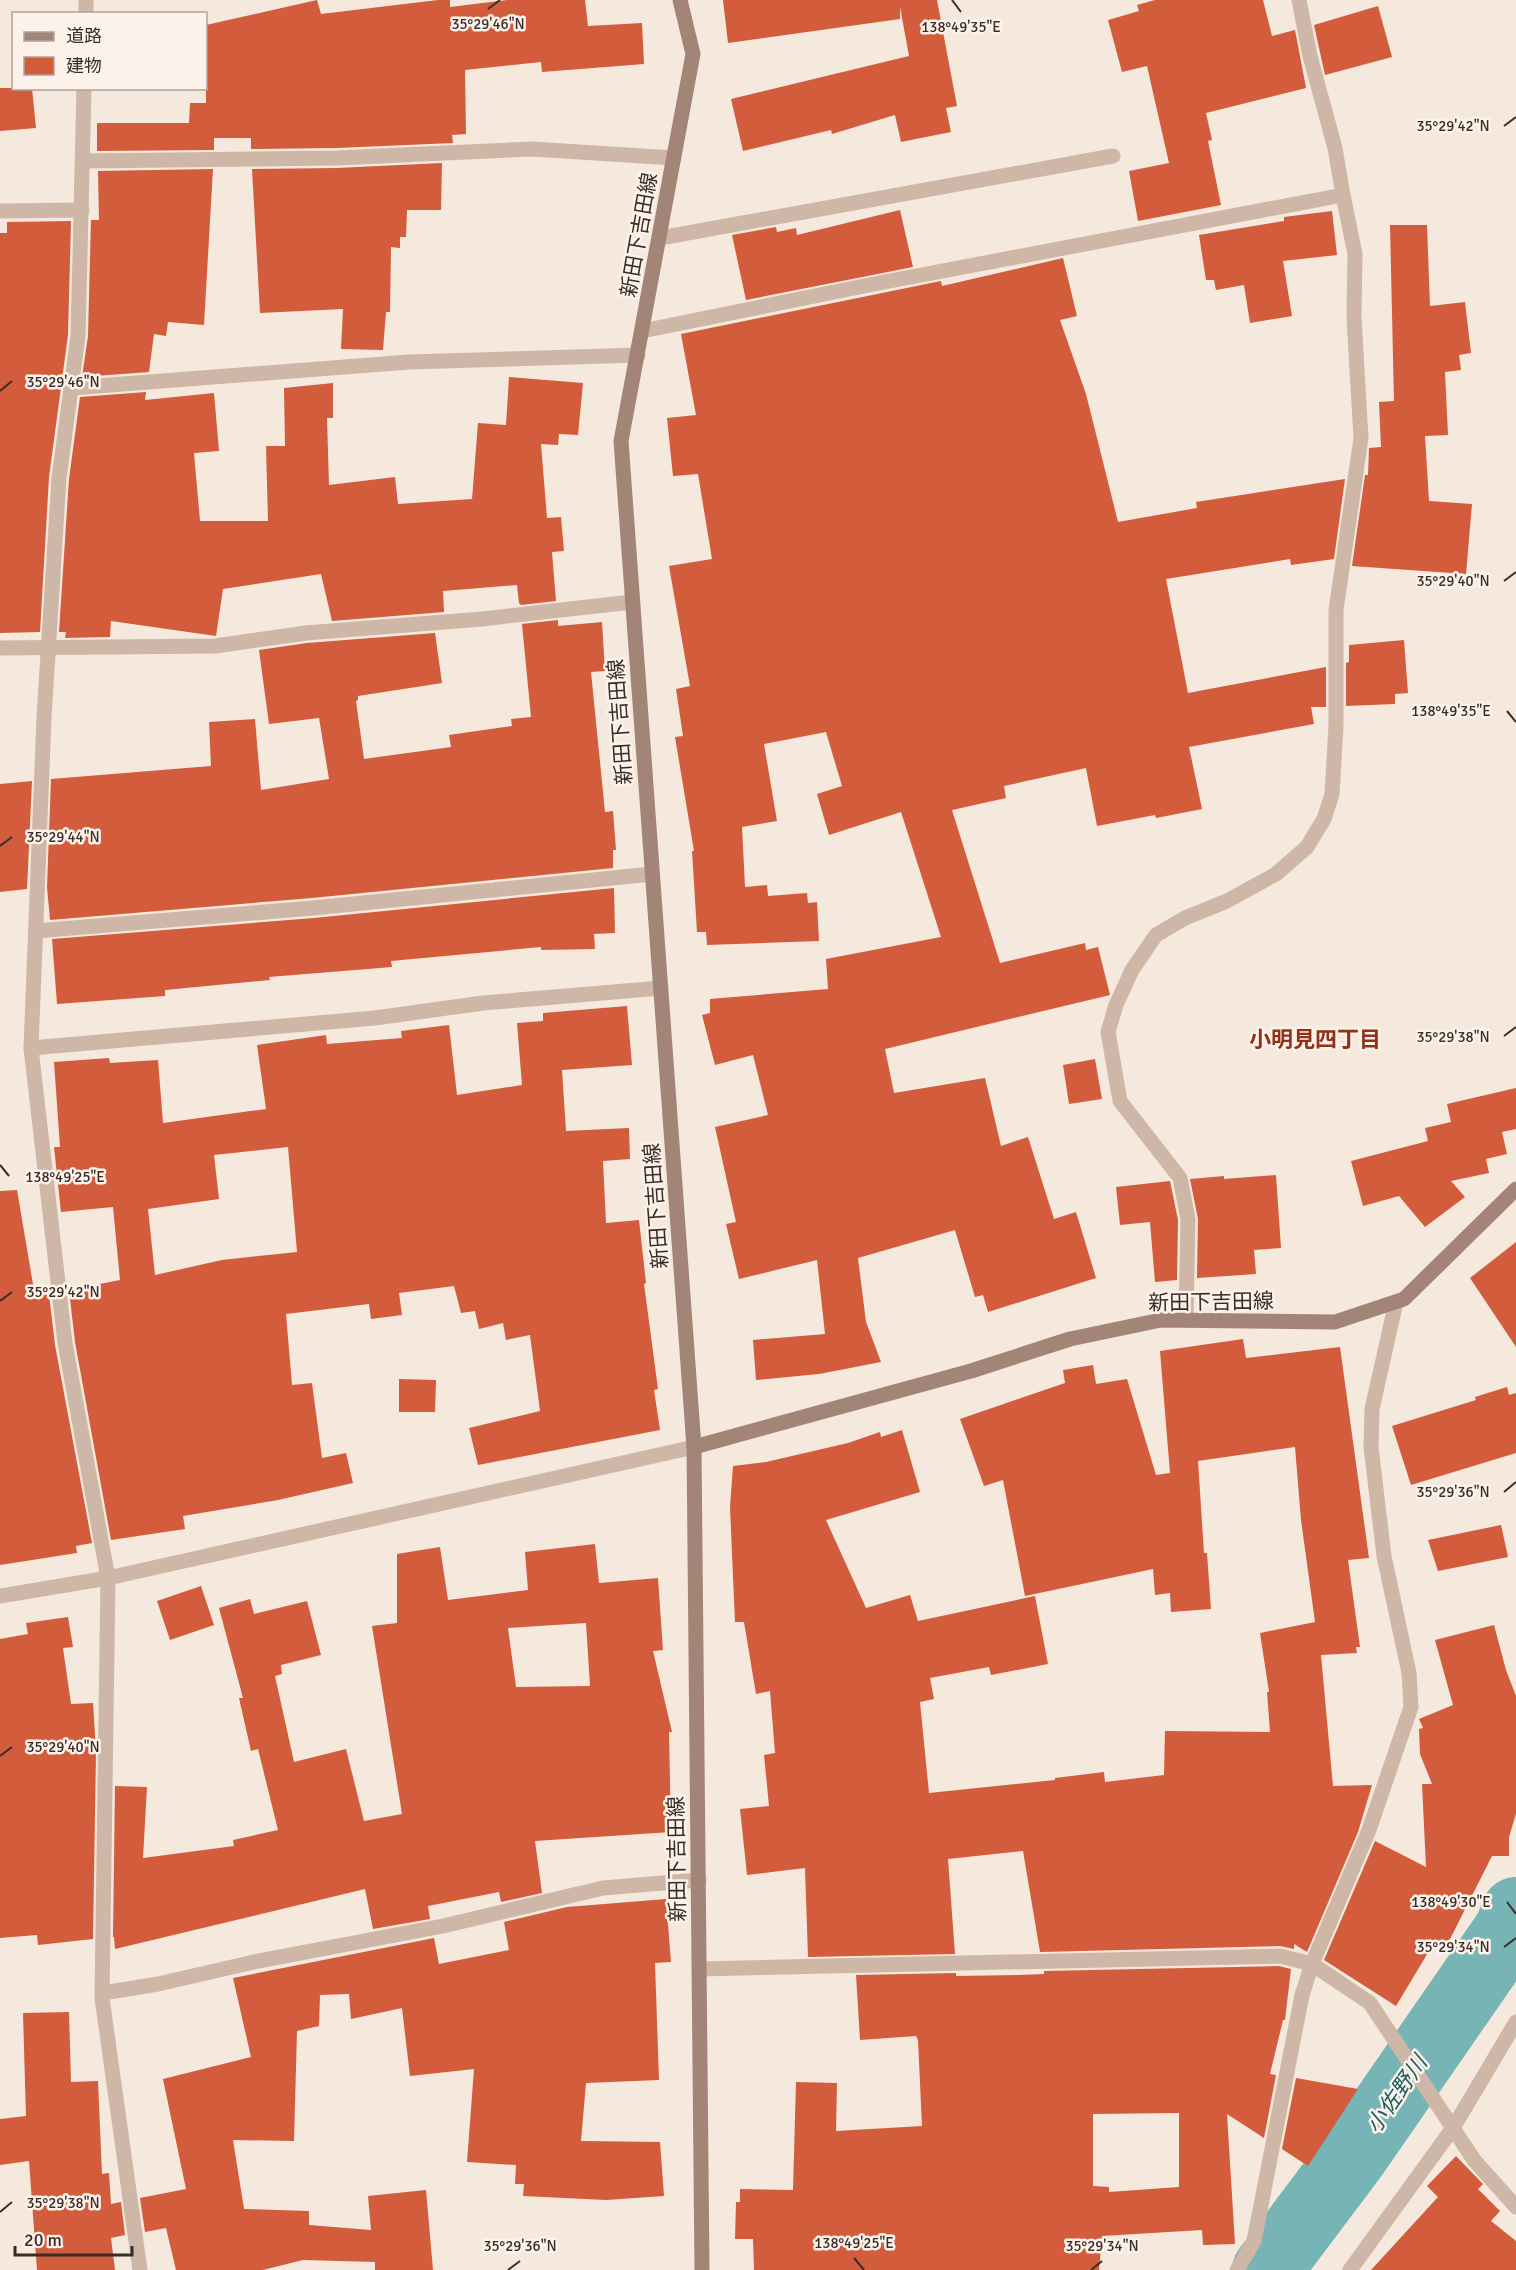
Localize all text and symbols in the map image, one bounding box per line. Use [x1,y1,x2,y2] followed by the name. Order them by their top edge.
[12,12,207,90] legend
[451,15,525,33] text: 35°29'46"N
[921,18,1001,36] text: 138°49'35"E
[66,25,102,47] text: 道路
[66,55,102,77] text: 建物
[1416,117,1490,135] text: 35°29'42"N
[615,171,663,299] street label: 新田下吉田線
[26,373,100,391] text: 35°29'46"N
[1416,572,1490,590] text: 35°29'40"N
[603,658,637,786] street label: 新田下吉田線
[1411,702,1491,720] text: 138°49'35"E
[26,828,100,846] text: 35°29'44"N
[1249,1026,1381,1053] district label: 小明見四丁目
[1416,1028,1490,1046] text: 35°29'38"N
[639,1142,673,1270] street label: 新田下吉田線
[25,1168,105,1186] text: 138°49'25"E
[26,1283,100,1301] text: 35°29'42"N
[1148,1288,1274,1316] street label: 新田下吉田線
[1416,1483,1490,1501] text: 35°29'36"N
[26,1738,100,1756] text: 35°29'40"N
[663,1796,691,1922] street label: 新田下吉田線
[1411,1893,1491,1911] text: 138°49'30"E
[1416,1938,1490,1956] text: 35°29'34"N
[1360,2049,1434,2138] water label: 小佐野川
[26,2194,100,2212] text: 35°29'38"N
[15,2219,132,2257] scale bar
[24,2229,62,2251] text: 20 m
[814,2234,894,2252] text: 138°49'25"E
[483,2237,557,2255] text: 35°29'36"N
[1065,2237,1139,2255] text: 35°29'34"N

